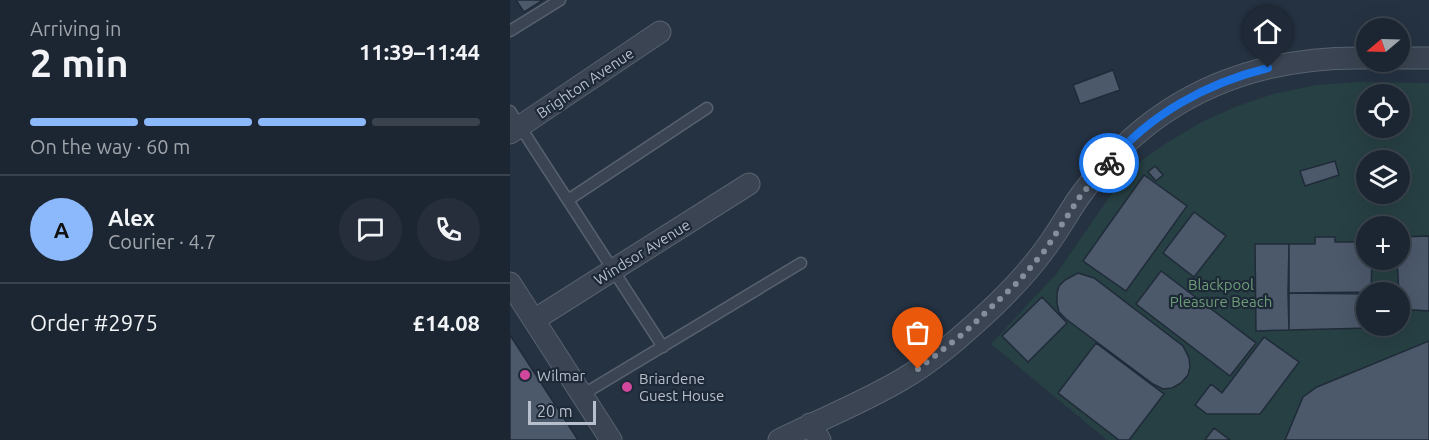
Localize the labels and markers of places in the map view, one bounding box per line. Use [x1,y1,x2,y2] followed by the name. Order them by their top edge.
[1242,6,1293,68] pin
[892,307,943,369] pin
[537,367,585,384] place label: Wilmar
[518,368,532,382] marker: Wilmar
[639,370,724,404] place label: Briardene Guest House
[620,380,634,394] marker: Briardene Guest House

